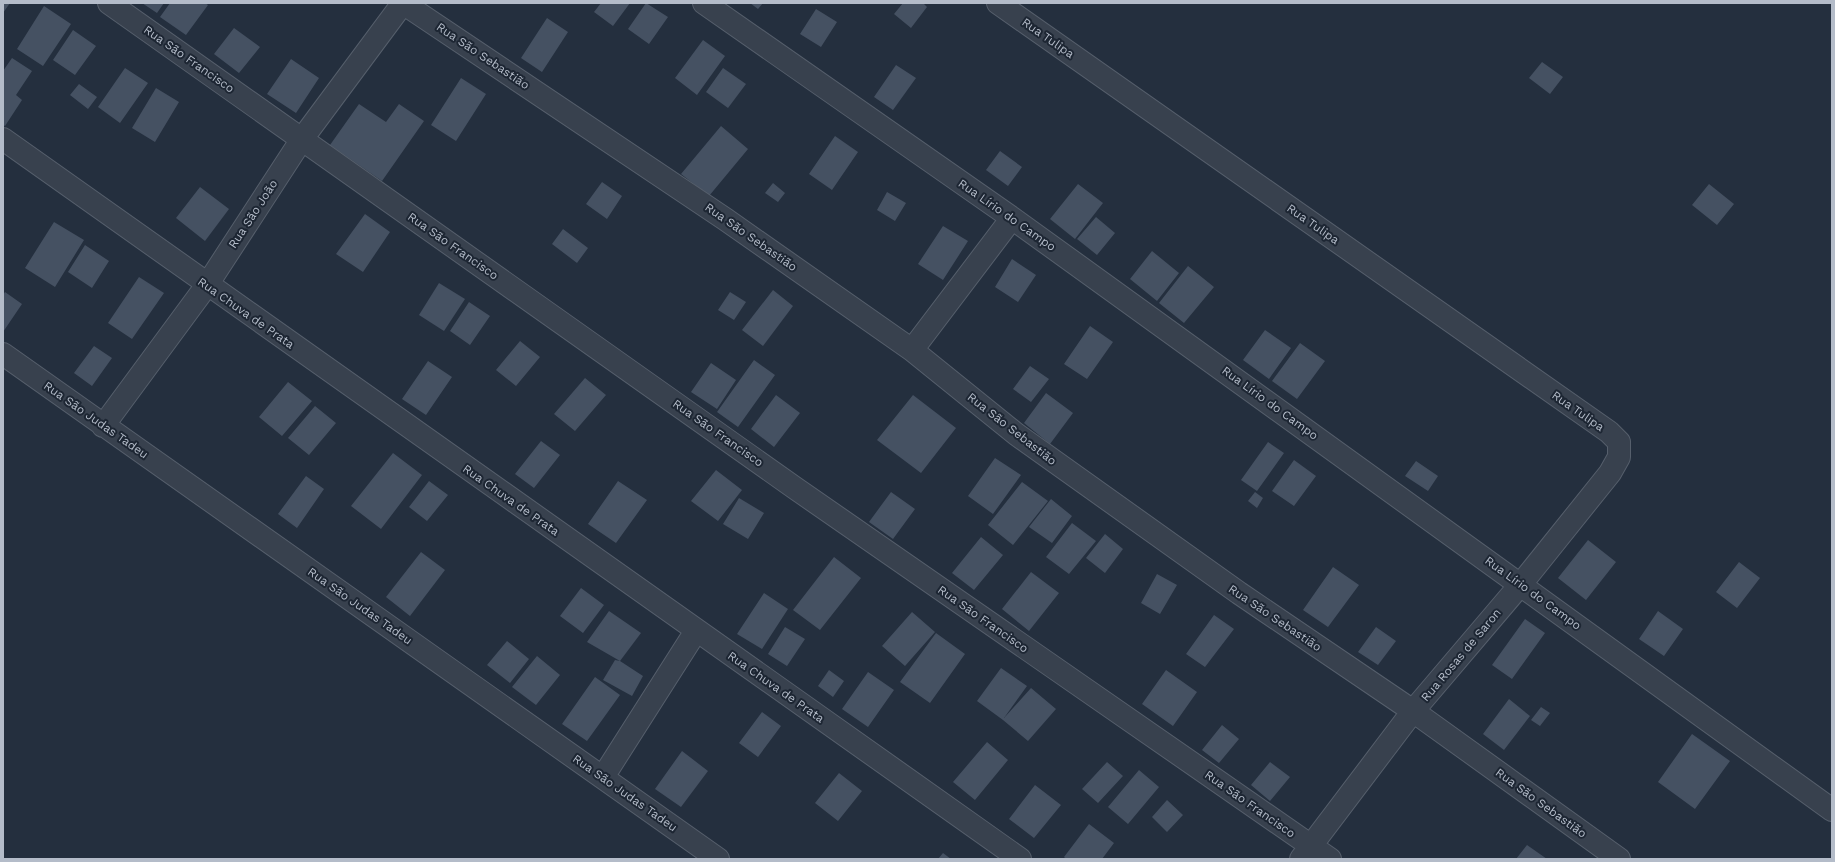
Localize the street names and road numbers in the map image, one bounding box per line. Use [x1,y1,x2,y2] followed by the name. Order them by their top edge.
[1019,15,1077,61] street label: Rua Tulipa
[434,20,532,92] street label: Rua São Sebastião
[141,22,237,96] street label: Rua São Francisco
[956,176,1058,254] street label: Rua Lírio do Campo
[226,177,280,251] street label: Rua São João
[702,200,800,274] street label: Rua São Sebastião
[1284,201,1342,247] street label: Rua Tulipa
[405,209,501,283] street label: Rua São Francisco
[195,274,297,352] street label: Rua Chuva de Prata
[1219,363,1321,443] street label: Rua Lírio do Campo
[41,379,151,461] street label: Rua São Judas Tadeu
[1549,388,1607,434] street label: Rua Tulipa
[965,390,1059,468] street label: Rua São Sebastião
[670,396,766,470] street label: Rua São Francisco
[460,461,562,539] street label: Rua Chuva de Prata
[1482,553,1584,633] street label: Rua Lírio do Campo
[305,565,415,647] street label: Rua São Judas Tadeu
[935,582,1031,656] street label: Rua São Francisco
[1226,582,1324,654] street label: Rua São Sebastião
[1418,606,1504,704] street label: Rua Rosas de Saron
[725,648,827,726] street label: Rua Chuva de Prata
[570,752,680,834] street label: Rua São Judas Tadeu
[1493,765,1589,841] street label: Rua São Sebastião
[1202,767,1298,841] street label: Rua São Francisco

